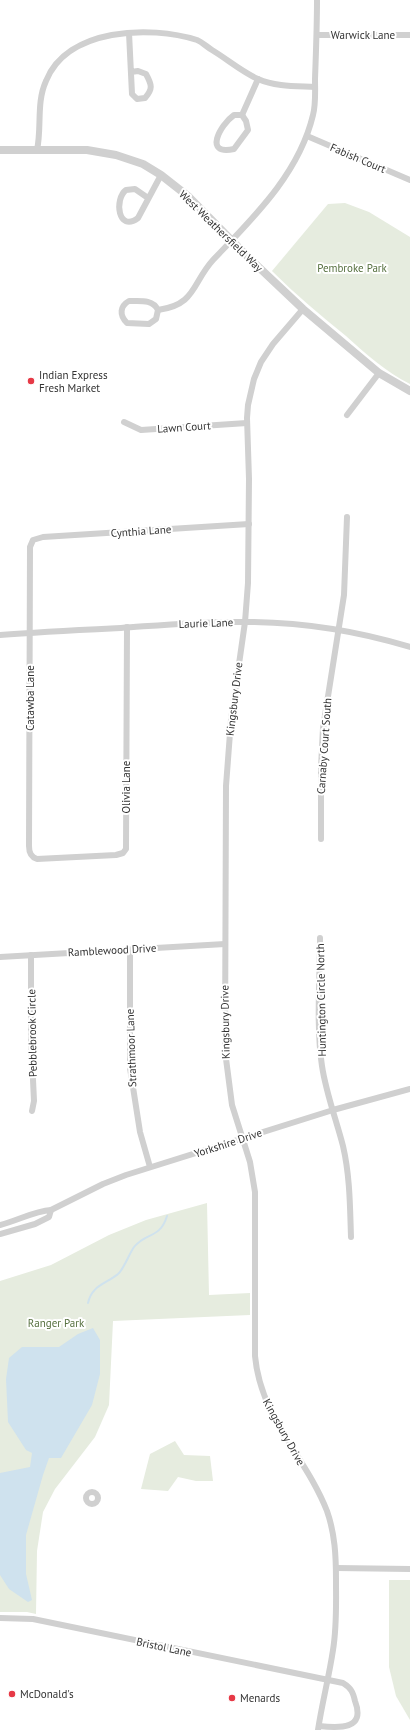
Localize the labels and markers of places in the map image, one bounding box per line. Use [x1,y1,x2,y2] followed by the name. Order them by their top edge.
[39,368,108,395] place label: Indian Express Fresh Market
[26,376,36,386] marker: Indian Express Fresh Market
[20,1687,74,1701] place label: McDonald's
[7,1689,17,1699] marker: McDonald's
[240,1691,280,1705] place label: Menards
[227,1693,237,1703] marker: Menards

